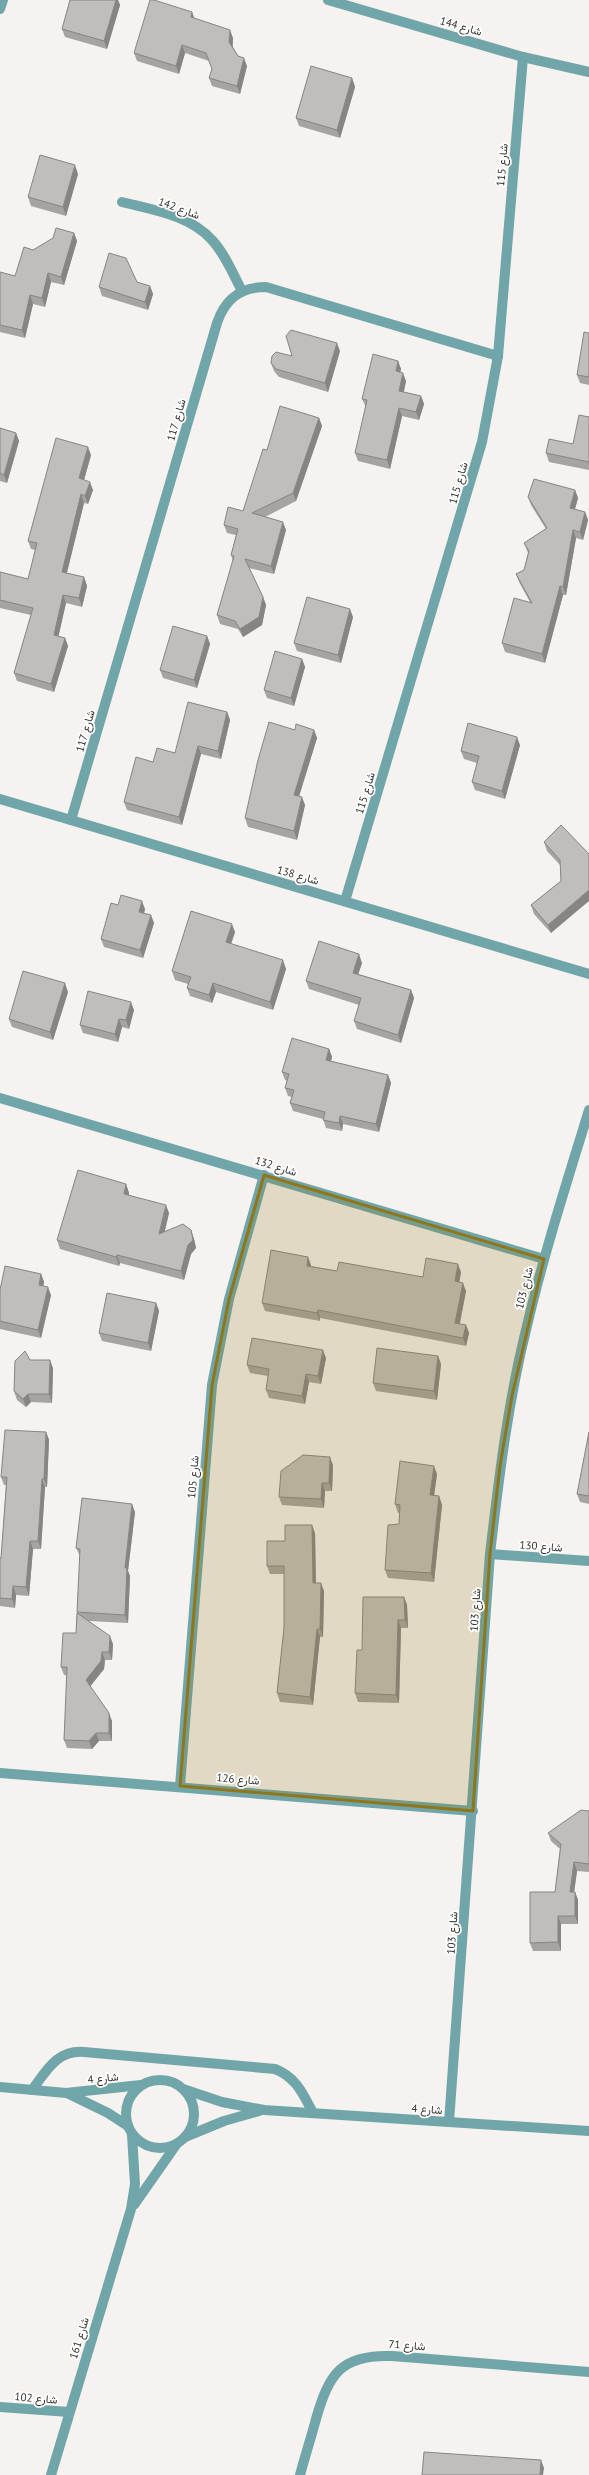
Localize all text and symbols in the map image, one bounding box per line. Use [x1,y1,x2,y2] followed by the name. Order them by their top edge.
[438,13,484,40] street label: شارع 144
[493,143,512,187] street label: شارع 115
[156,194,202,223] street label: شارع 142
[163,397,190,443] street label: شارع 117
[445,460,472,506] street label: شارع 115
[72,708,99,754] street label: شارع 117
[352,770,379,816] street label: شارع 115
[275,862,321,889] street label: شارع 138
[253,1153,299,1180] street label: شارع 132
[512,1265,537,1311] street label: شارع 103
[184,1455,203,1499] street label: شارع 105
[519,1538,563,1556] street label: شارع 130
[467,1588,485,1632] street label: شارع 103
[216,1770,260,1789] street label: شارع 126
[444,1911,462,1955] street label: شارع 103
[87,2069,120,2088] street label: شارع 4
[411,2101,443,2118] street label: شارع 4
[66,2315,93,2361] street label: شارع 161
[388,2337,426,2354] street label: شارع 71
[14,2389,58,2408] street label: شارع 102

